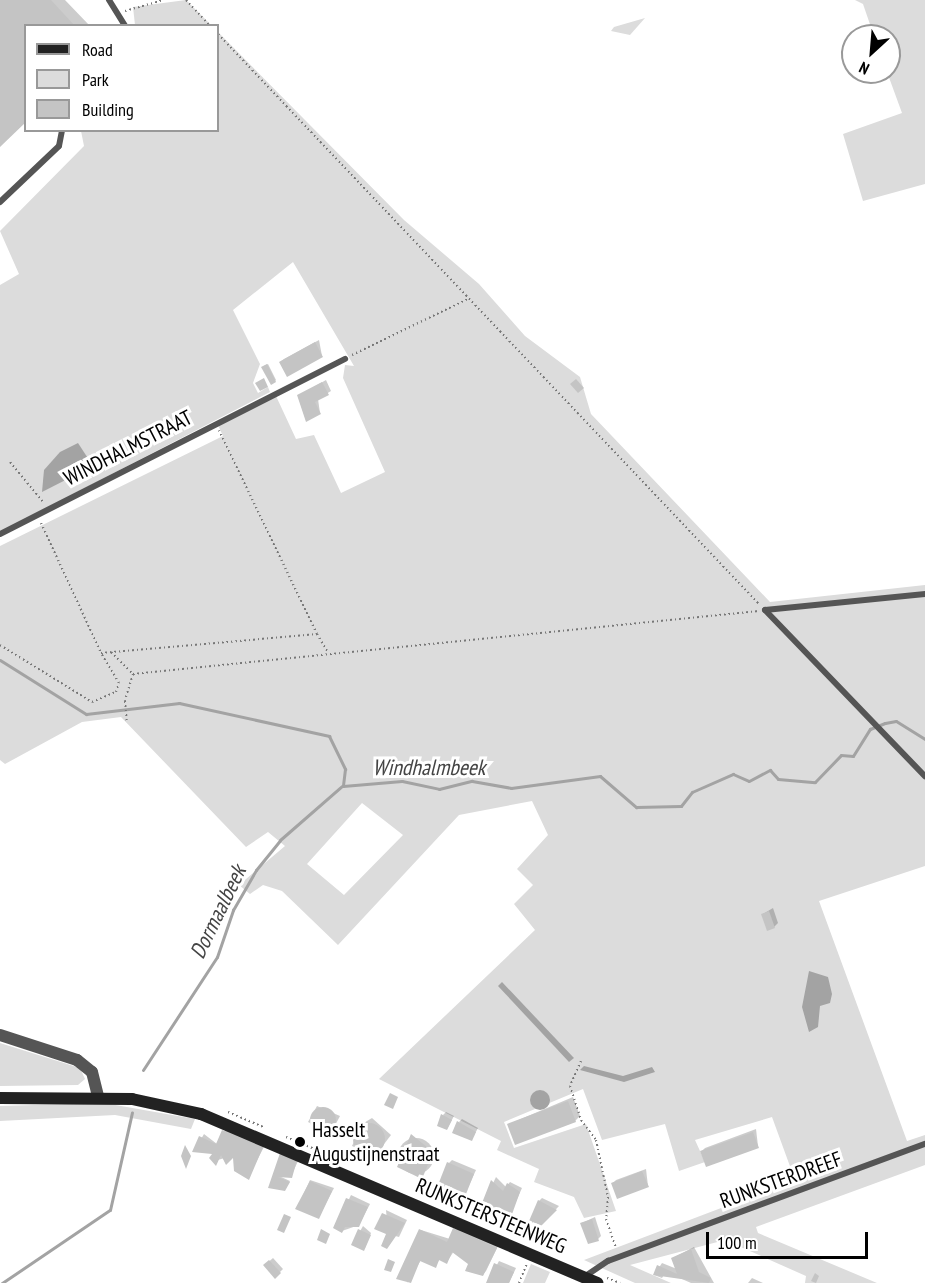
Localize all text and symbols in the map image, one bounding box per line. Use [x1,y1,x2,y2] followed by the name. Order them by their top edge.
[24,24,219,132] legend
[841,24,901,84] north arrow
[82,38,113,61] text: Road
[856,58,872,79] text: N
[82,68,109,91] text: Park
[82,98,134,121] text: Building
[60,405,196,491] street label: WINDHALMSTRAAT
[373,755,485,781] water label: Windhalmbeek
[184,861,252,963] water label: Dormaalbeek
[312,1117,439,1167] place label: Hasselt Augustijnenstraat
[293,1135,307,1149] marker: Hasselt Augustijnenstraat
[717,1146,845,1214] street label: RUNKSTERDREEF
[412,1173,570,1259] street label: RUNKSTERSTEENWEG
[709,1220,871,1258] scale bar
[717,1231,757,1254] text: 100 m

